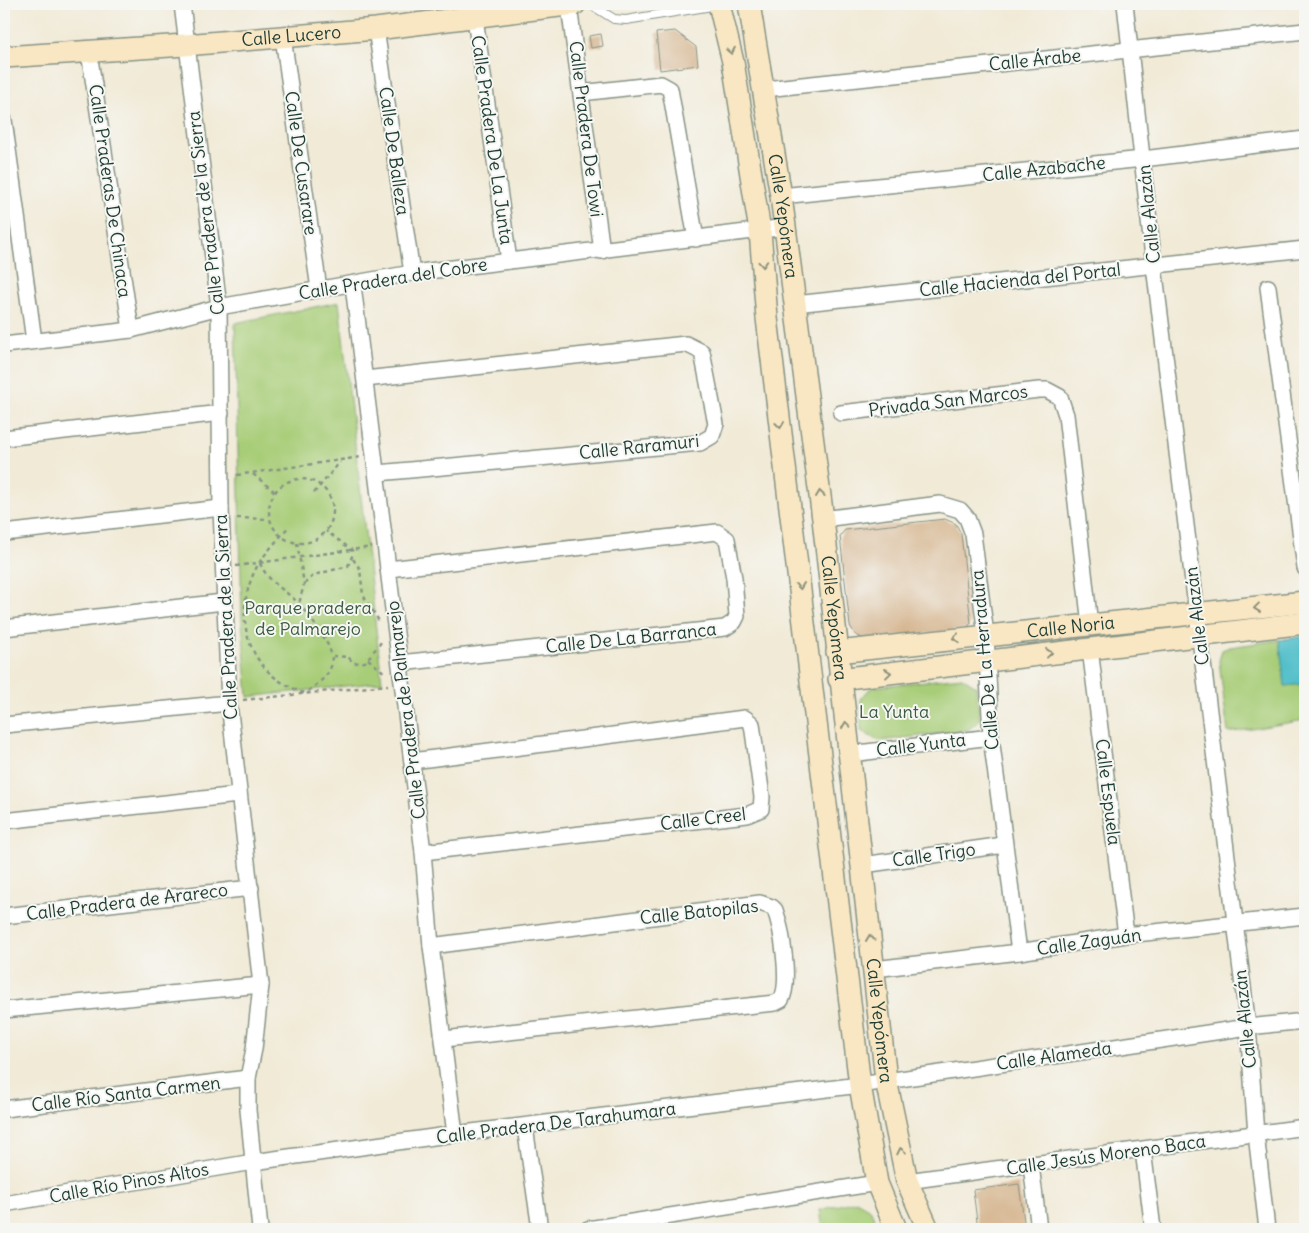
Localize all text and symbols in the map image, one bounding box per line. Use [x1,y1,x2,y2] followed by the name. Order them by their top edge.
[240,20,342,51] street label: Calle Lucero
[466,34,519,246] street label: Calle Pradera De La Junta
[564,40,609,218] street label: Calle Pradera De Towi
[988,43,1082,76] street label: Calle Árabe
[725,47,735,55] one-way arrow
[84,83,137,299] street label: Calle Praderas De Chinaca
[374,85,415,217] street label: Calle De Balleza
[280,89,323,236] street label: Calle De Cusarare
[182,110,229,317] street label: Calle Pradera de la Sierra
[981,151,1107,186] street label: Calle Azabache
[763,152,804,280] street label: Calle Yepómera
[1132,164,1165,265] street label: Calle Alazán
[297,252,489,305] street label: Calle Pradera del Cobre
[918,257,1122,302] street label: Calle Hacienda del Portal
[757,260,768,268] one-way arrow
[867,379,1029,422] street label: Privada San Marcos
[774,421,785,429] one-way arrow
[578,429,700,464] street label: Calle Raramuri
[815,489,825,498] one-way arrow
[209,514,242,720] street label: Calle Pradera de la Sierra
[816,554,853,682] street label: Calle Yepómera
[1179,565,1214,667] street label: Calle Alazán
[965,569,1004,751] street label: Calle De La Herradura
[794,583,805,591] one-way arrow
[244,596,372,640] park label: Parque pradera de Palmarejo
[381,599,430,821] street label: Calle Pradera de Palmarejo
[1253,602,1261,613] one-way arrow
[1026,610,1116,643] street label: Calle Noria
[544,617,717,658] street label: Calle De La Barranca
[952,632,960,643] one-way arrow
[1045,648,1053,659] one-way arrow
[883,668,892,678] one-way arrow
[859,700,929,723] park label: La Yunta
[841,720,851,729] one-way arrow
[875,728,967,761] street label: Calle Yunta
[1091,737,1126,847] street label: Calle Espuela
[659,802,747,835] street label: Calle Creel
[891,837,977,872] street label: Calle Trigo
[25,878,229,925] street label: Calle Pradera de Arareco
[639,894,759,929] street label: Calle Batopilas
[1035,923,1143,960] street label: Calle Zaguán
[865,934,876,942] one-way arrow
[861,957,898,1084] street label: Calle Yepómera
[1228,969,1261,1070] street label: Calle Alazán
[995,1036,1113,1075] street label: Calle Alameda
[30,1070,222,1117] street label: Calle Río Santa Carmen
[435,1096,677,1149] street label: Calle Pradera De Tarahumara
[1005,1129,1207,1180] street label: Calle Jesús Moreno Baca
[896,1146,907,1155] one-way arrow
[47,1157,211,1208] street label: Calle Río Pinos Altos

